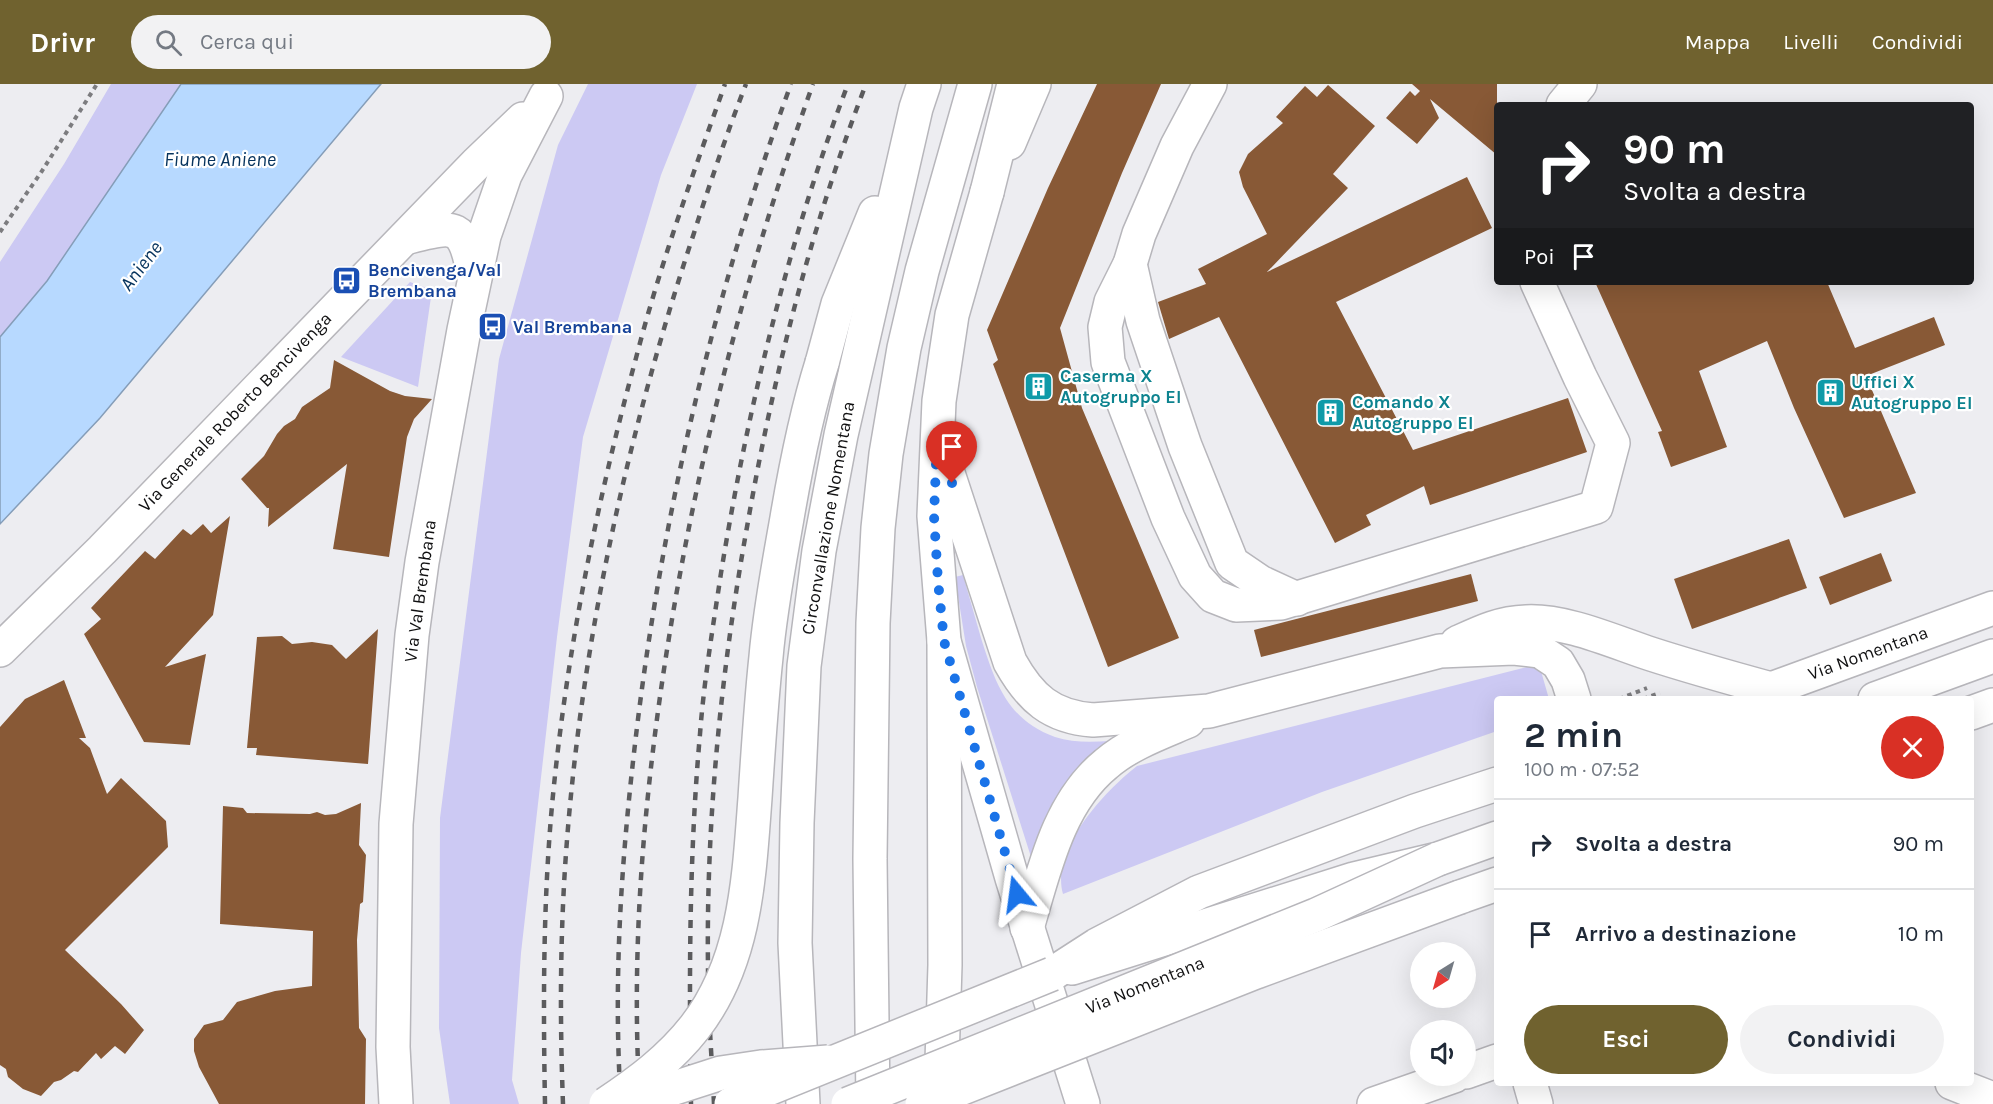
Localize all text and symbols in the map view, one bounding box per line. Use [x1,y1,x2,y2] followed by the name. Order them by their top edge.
[131,15,551,69] search box
[30,26,95,59] text: Drivr
[152,26,185,59] icon: search
[200,29,294,55] text: Cerca qui
[1685,30,1750,54] text: Mappa
[1783,30,1839,54] text: Livelli
[1872,30,1963,54] text: Condividi
[1623,124,1726,174] text: 90 m
[1524,126,1602,204] icon: right
[164,148,276,171] water label: Fiume Aniene
[1623,175,1807,207] text: Svolta a destra
[115,237,167,295] water label: Aniene
[1567,240,1600,273] icon: arrive
[1524,244,1555,270] text: Poi
[368,259,502,302] place label: Bencivenga/Val Brembana
[331,264,363,296] bus stop icon: Bencivenga/Val Brembana
[134,308,336,516] street label: Via Generale Roberto Bencivenga
[476,311,508,343] bus stop icon: Val Brembana
[513,316,632,338] place label: Val Brembana
[1060,365,1181,408] place label: Caserma X Autogruppo EI
[1023,370,1055,402] building icon: Caserma X Autogruppo EI
[1851,371,1972,414] place label: Uffici X Autogruppo EI
[1814,376,1846,408] building icon: Uffici X Autogruppo EI
[1352,391,1473,434] place label: Comando X Autogruppo EI
[1315,396,1347,428] building icon: Comando X Autogruppo EI
[797,400,859,636] street label: Circonvallazione Nomentana
[926,421,977,483] pin
[935,430,968,463] icon: arrive
[399,518,441,664] street label: Via Val Brembana
[1805,621,1931,685] street label: Via Nomentana
[1524,714,1623,756] text: 2 min
[1881,716,1944,779] button: close
[1524,758,1640,781] text: 100 m · 07:52
[1524,828,1557,861] icon: right
[1575,831,1732,857] text: Svolta a destra
[1892,831,1944,857] text: 90 m
[985,862,1049,926] position arrow
[1524,918,1557,951] icon: arrive
[1575,921,1796,947] text: Arrivo a destinazione
[1898,921,1944,947] text: 10 m
[1410,942,1476,1008] north arrow
[1410,942,1476,1086] map controls
[1082,951,1208,1019] street label: Via Nomentana
[1524,1005,1728,1074] button: Esci
[1740,1005,1944,1074] button: Condividi
[1410,1020,1476,1086] button: sound

